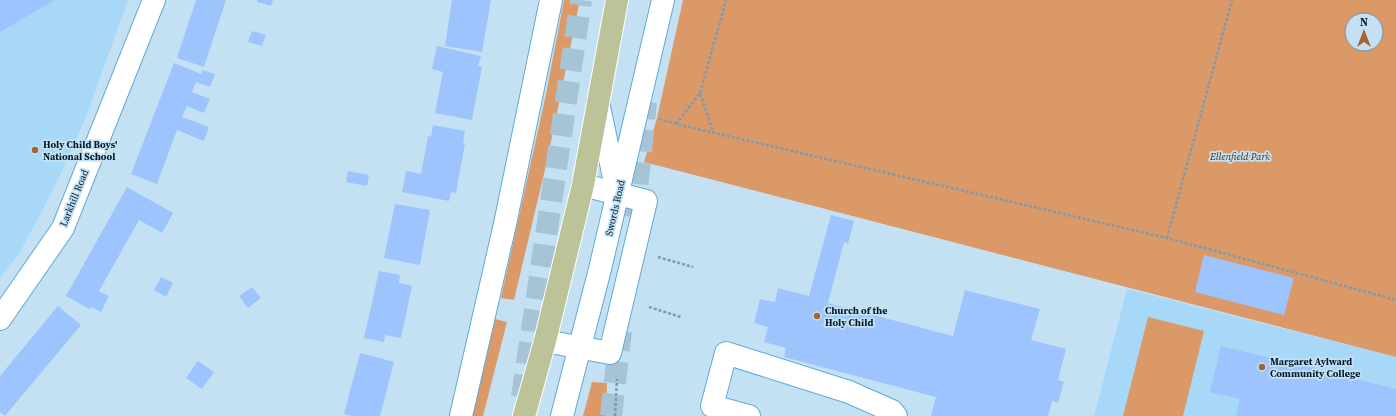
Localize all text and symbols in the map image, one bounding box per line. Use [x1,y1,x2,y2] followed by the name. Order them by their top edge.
[1344,12,1384,52] north arrow
[1360,15,1368,30] text: N
[43,138,117,163] place label: Holy Child Boys' National School
[30,145,40,155] marker: Holy Child Boys' National School
[1209,150,1270,163] park label: Ellenfield Park
[57,167,91,228] street label: Larkhill Road
[602,178,628,237] street label: Swords Road
[825,304,887,329] place label: Church of the Holy Child
[812,311,822,321] marker: Church of the Holy Child
[1270,355,1360,380] place label: Margaret Aylward Community College
[1257,362,1267,372] marker: Margaret Aylward Community College

